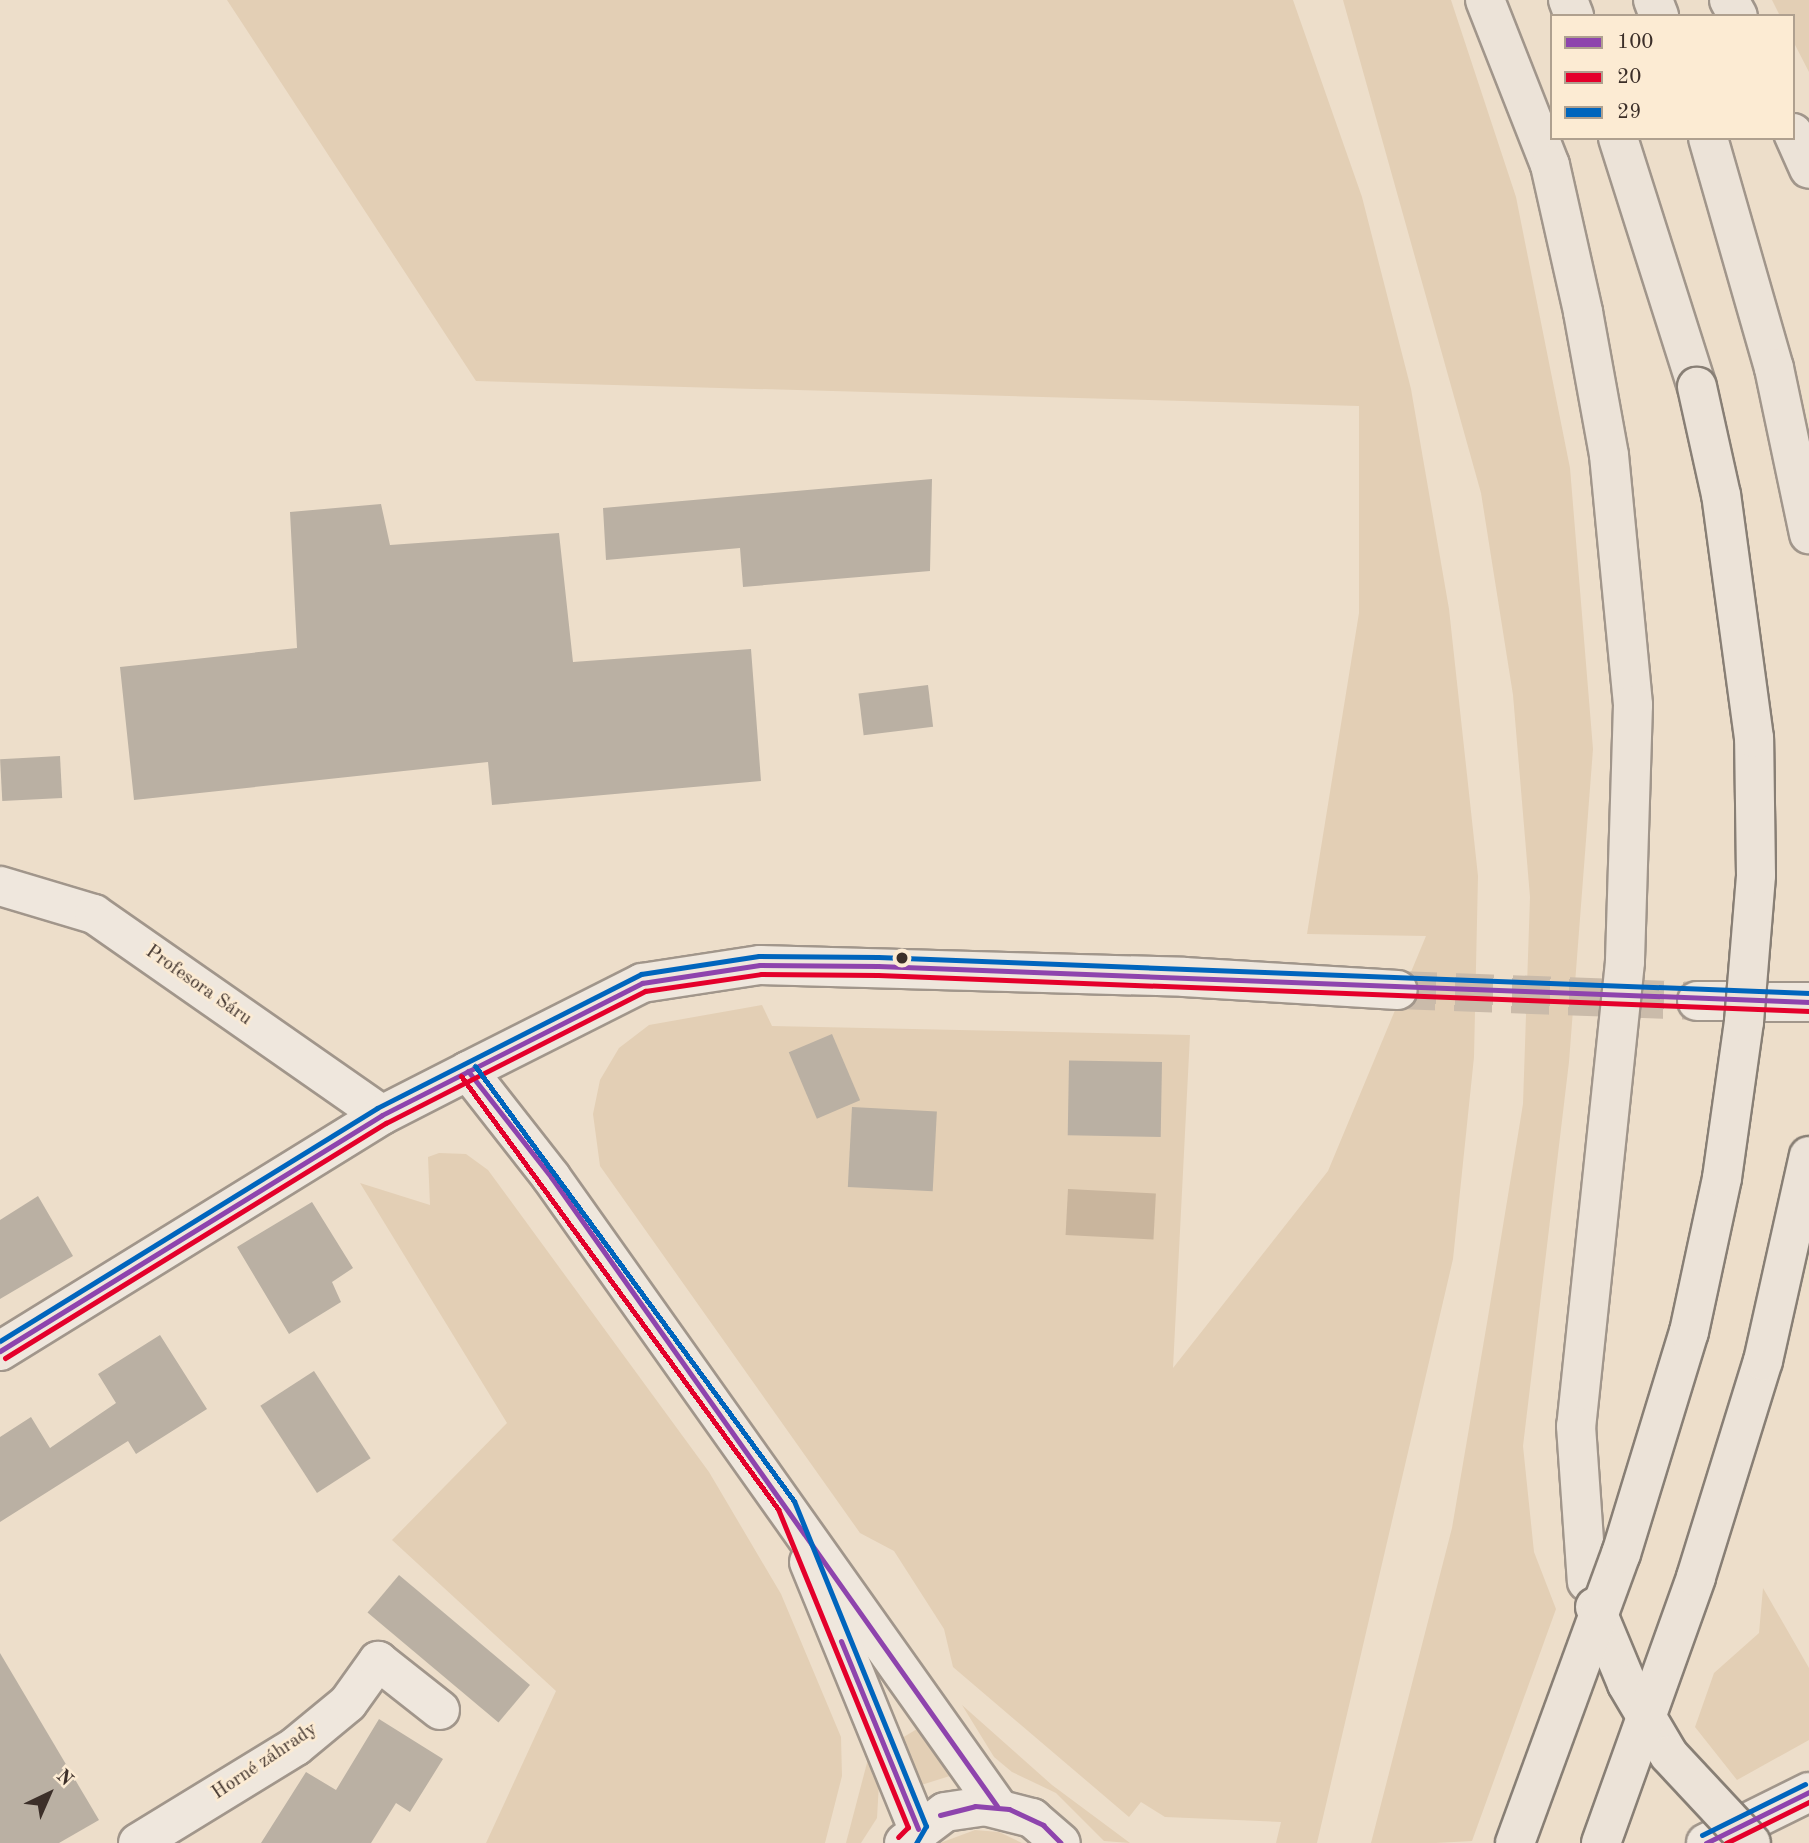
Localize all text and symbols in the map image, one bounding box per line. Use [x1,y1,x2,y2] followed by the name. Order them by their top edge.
[1550,14,1795,140] legend
[1617,32,1654,53] text: 100
[1617,67,1641,88] text: 20
[1617,102,1641,123] text: 29
[141,941,255,1031] street label: Profesora Sáru
[895,951,909,965] unlabelled marker
[208,1719,322,1805] street label: Horné záhrady
[14,1759,84,1829] north arrow
[52,1767,76,1790] text: N

